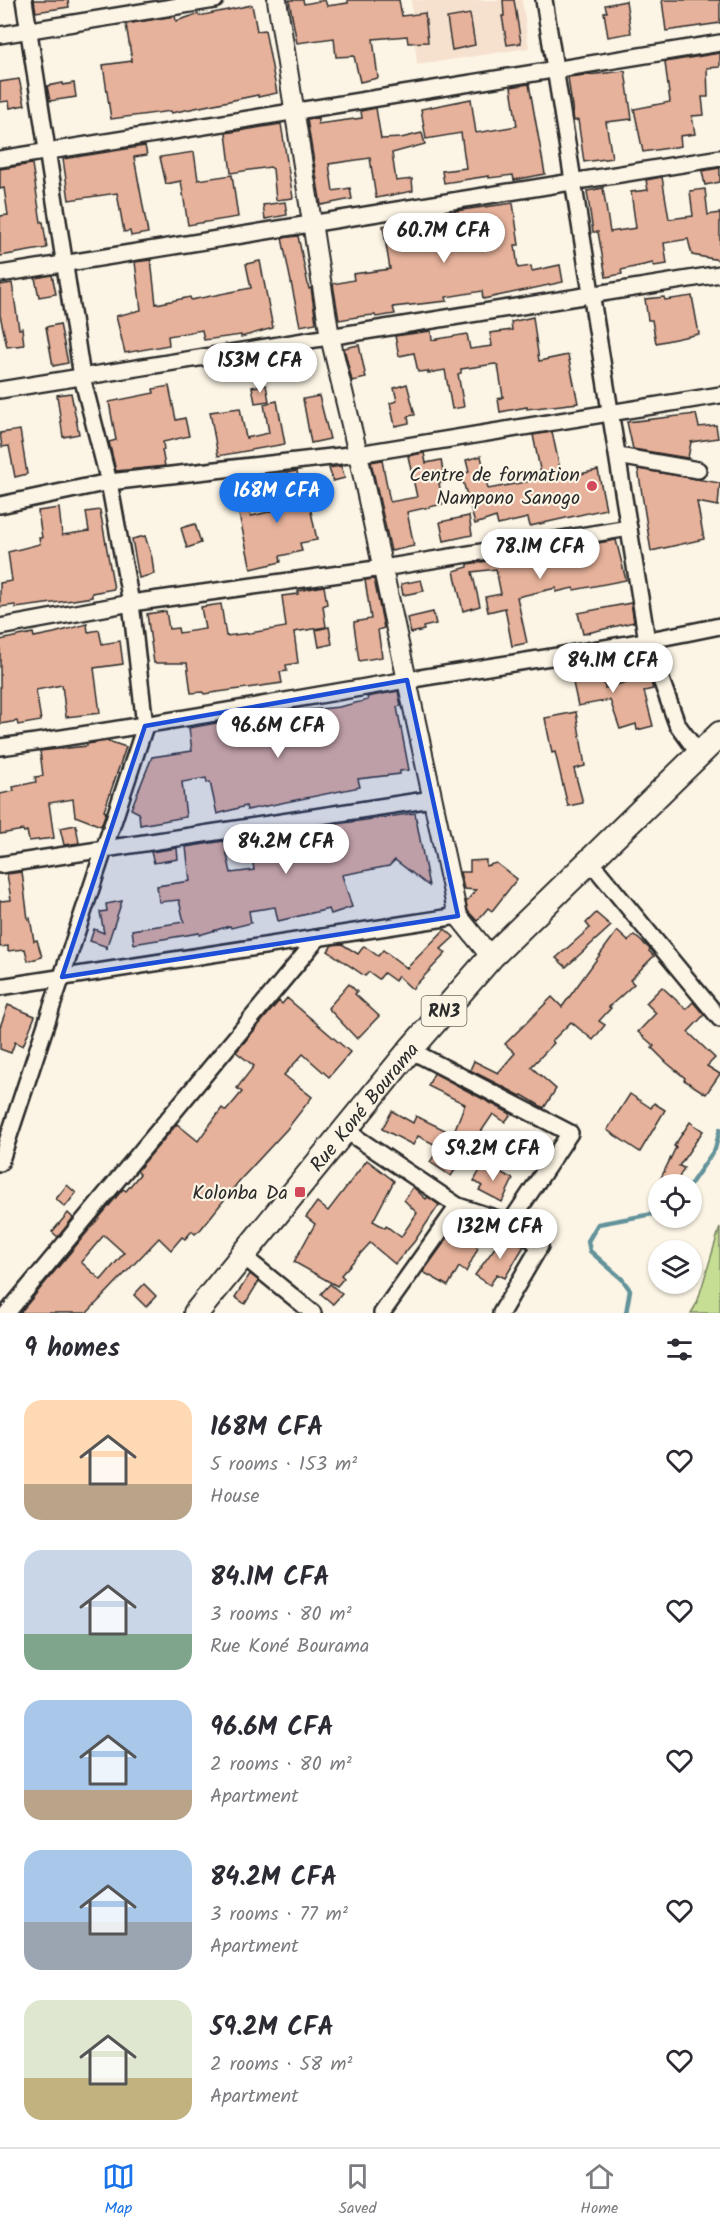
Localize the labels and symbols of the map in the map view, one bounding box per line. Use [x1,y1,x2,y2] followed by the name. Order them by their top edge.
[375,213,513,264] pin: 60.7M CFA
[198,343,322,394] pin: 153M CFA
[409,460,580,515] place label: Centre de formation Nampono Sanogo
[215,473,339,524] pin: 168M CFA
[585,479,599,493] marker: Centre de formation Nampono Sanogo
[471,529,609,580] pin: 78.1M CFA
[544,643,682,694] pin: 84.1M CFA
[209,708,347,759] pin: 96.6M CFA
[217,824,355,875] pin: 84.2M CFA
[422,996,466,1026] road number: RN3
[303,1036,428,1180] street label: Rue Koné Bourama
[424,1131,562,1182] pin: 59.2M CFA
[192,1178,288,1210] place label: Kolonba Da
[293,1185,307,1199] marker: Kolonba Da
[438,1209,562,1260] pin: 132M CFA

